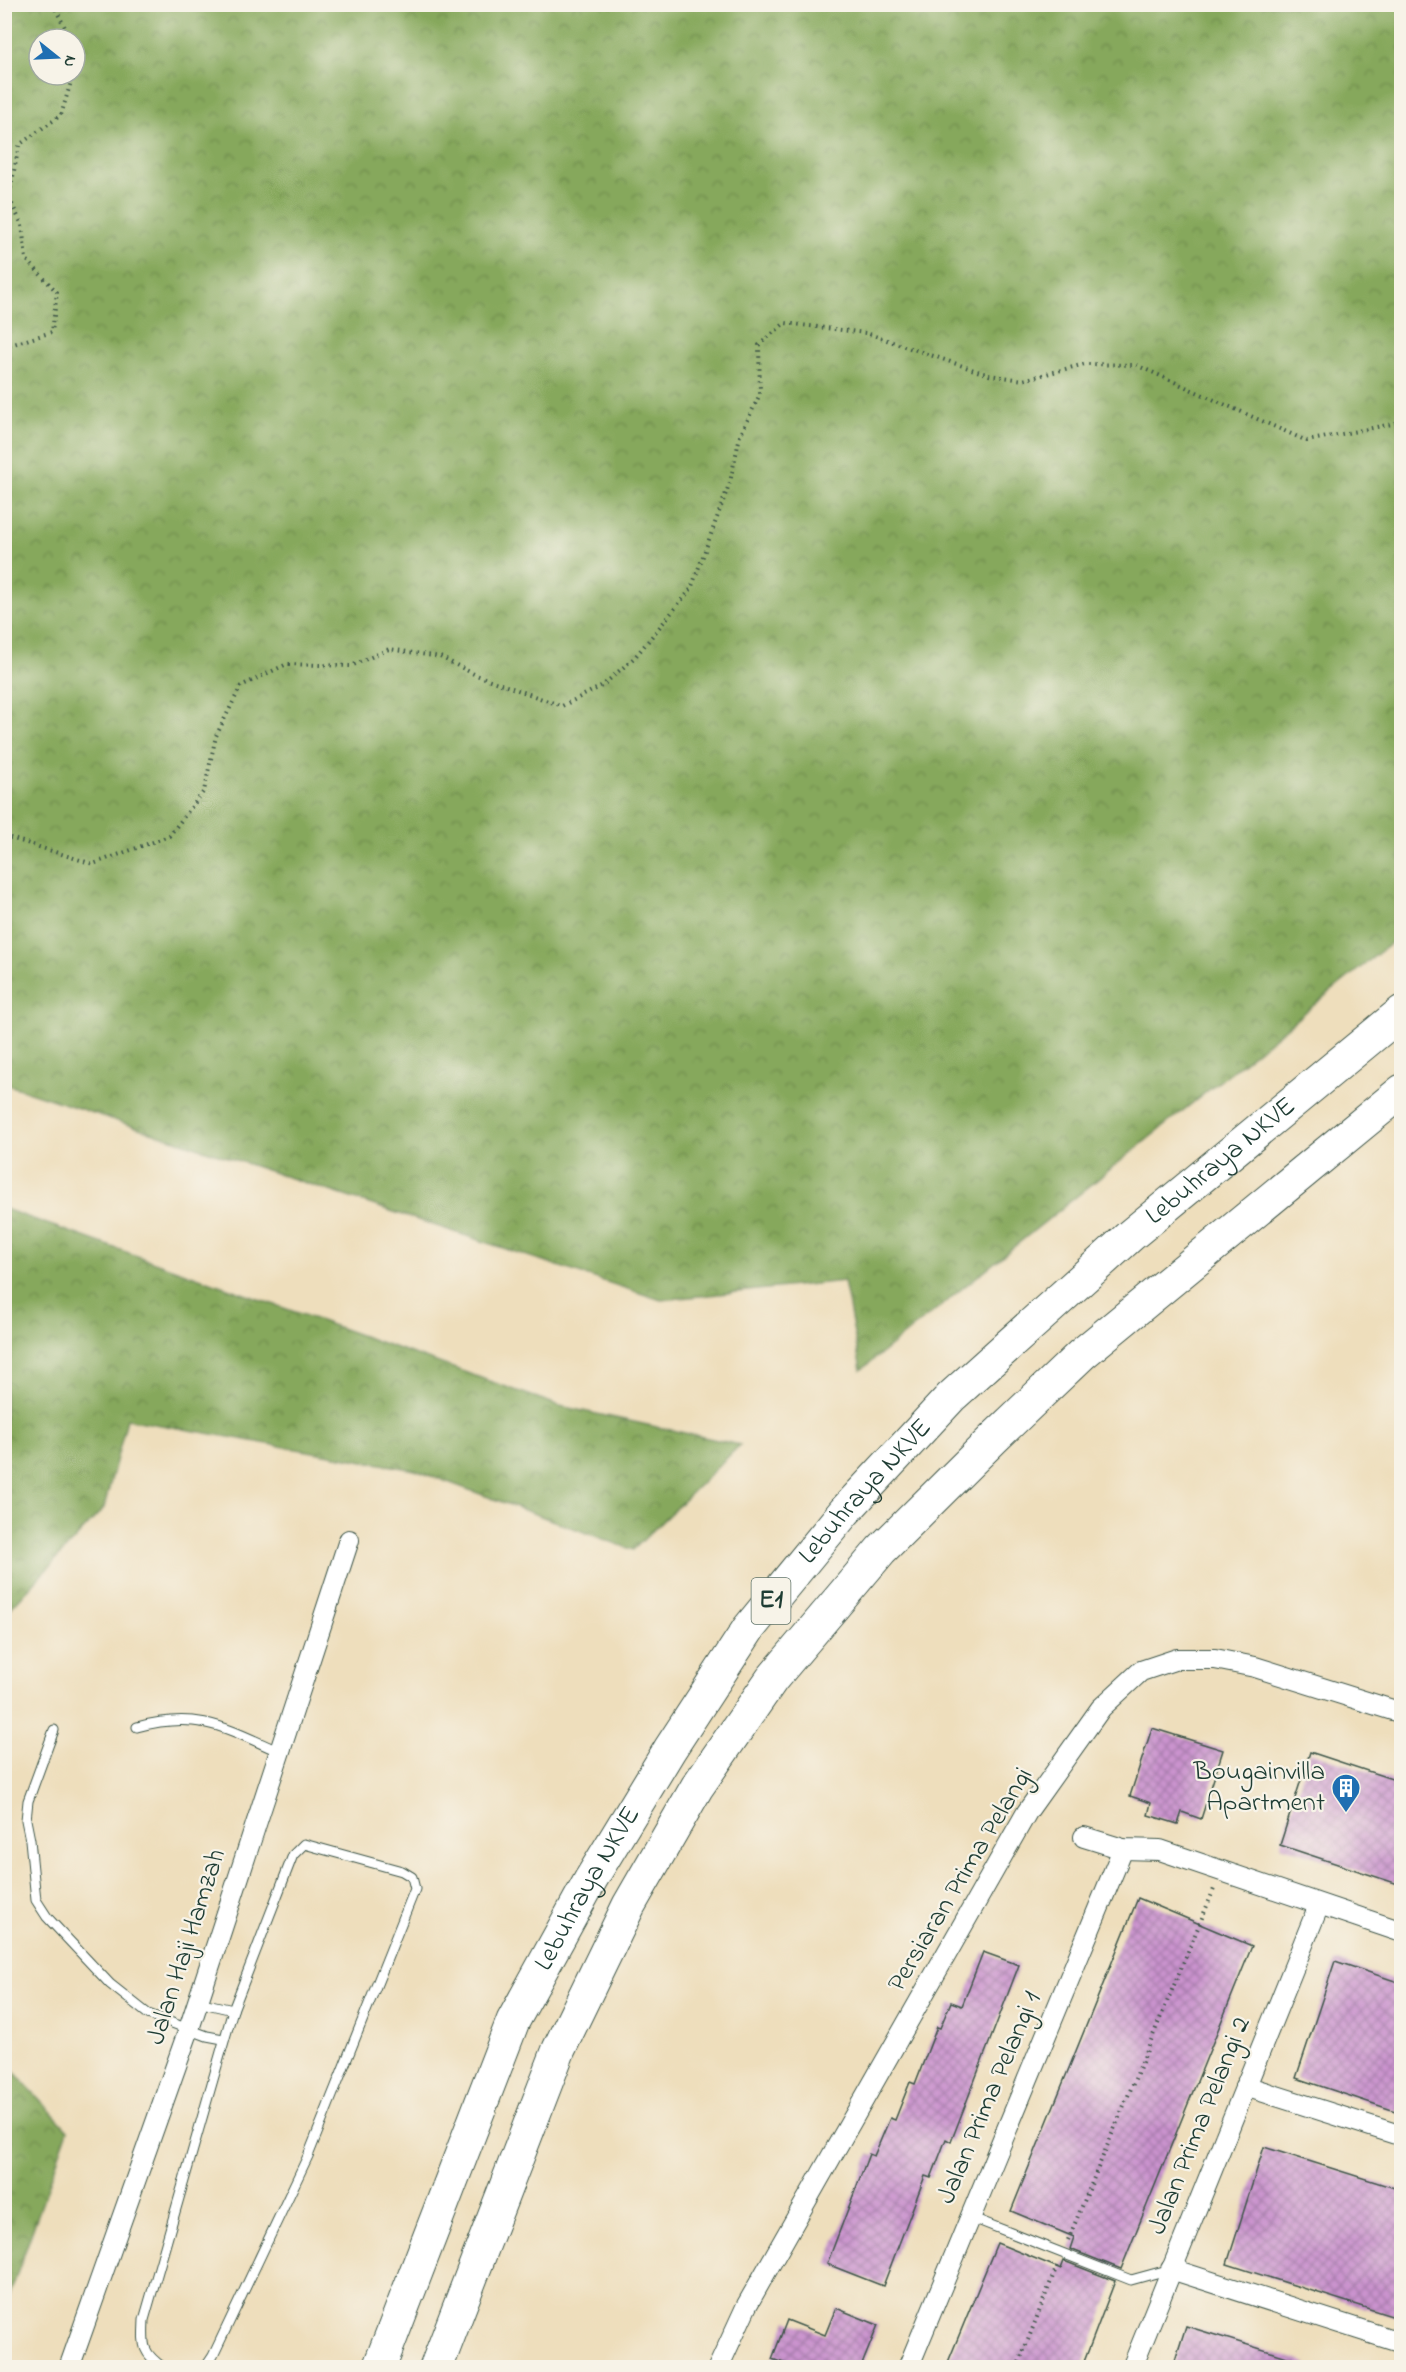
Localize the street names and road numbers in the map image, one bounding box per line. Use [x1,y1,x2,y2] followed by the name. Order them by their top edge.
[1137,1088,1304,1235] street label: Lebuhraya NKVE
[789,1410,941,1573] street label: Lebuhraya NKVE
[752,1578,790,1624] road number: E1
[878,1760,1044,2000] street label: Persiaran Prima Pelangi
[525,1799,650,1978] street label: Lebuhraya NKVE
[137,1844,237,2050] street label: Jalan Haji Hamzah
[928,1986,1052,2210] street label: Jalan Prima Pelangi 1
[1138,2011,1262,2241] street label: Jalan Prima Pelangi 2

